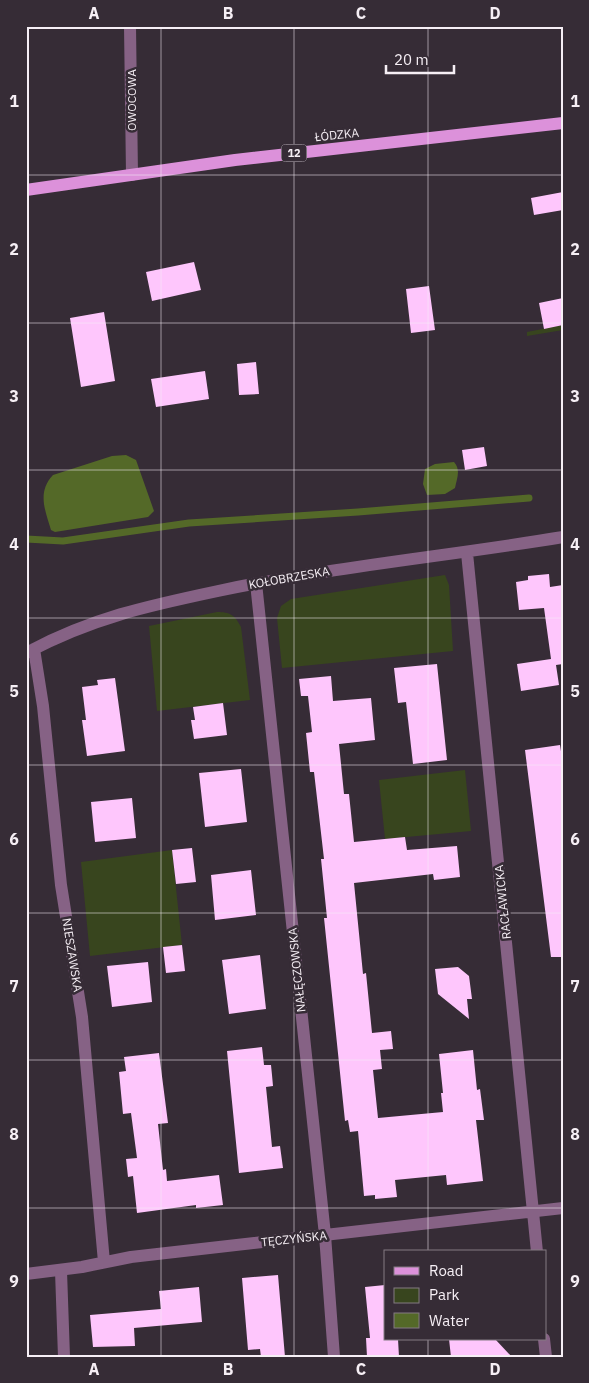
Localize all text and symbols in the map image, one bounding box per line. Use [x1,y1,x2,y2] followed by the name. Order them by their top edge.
[89,3,100,23] text: A
[223,3,234,23] text: B
[356,3,366,23] text: C
[489,3,501,23] text: D
[386,42,454,74] scale bar
[394,50,429,69] text: 20 m
[124,69,139,131] street label: OWOCOWA
[9,91,19,111] text: 1
[570,91,580,111] text: 1
[313,125,360,144] street label: ŁÓDZKA
[282,144,306,162] road number: 12
[9,239,19,259] text: 2
[570,239,580,259] text: 2
[9,386,19,406] text: 3
[570,386,580,406] text: 3
[9,534,19,554] text: 4
[570,534,580,554] text: 4
[247,563,331,592] street label: KOŁOBRZESKA
[9,681,19,701] text: 5
[570,681,580,701] text: 5
[9,829,19,849] text: 6
[570,829,580,849] text: 6
[491,864,514,940] street label: RACŁAWICKA
[59,917,86,993] street label: NIESZAWSKA
[285,927,308,1013] street label: NAŁĘCZOWSKA
[9,976,19,996] text: 7
[570,976,580,996] text: 7
[9,1124,19,1144] text: 8
[570,1124,580,1144] text: 8
[260,1228,328,1249] street label: TĘCZYŃSKA
[384,1250,546,1340] legend
[429,1261,464,1280] text: Road
[9,1271,19,1291] text: 9
[570,1271,580,1291] text: 9
[429,1285,459,1304] text: Park
[429,1311,470,1330] text: Water
[89,1359,100,1379] text: A
[223,1359,234,1379] text: B
[356,1359,366,1379] text: C
[489,1359,501,1379] text: D

